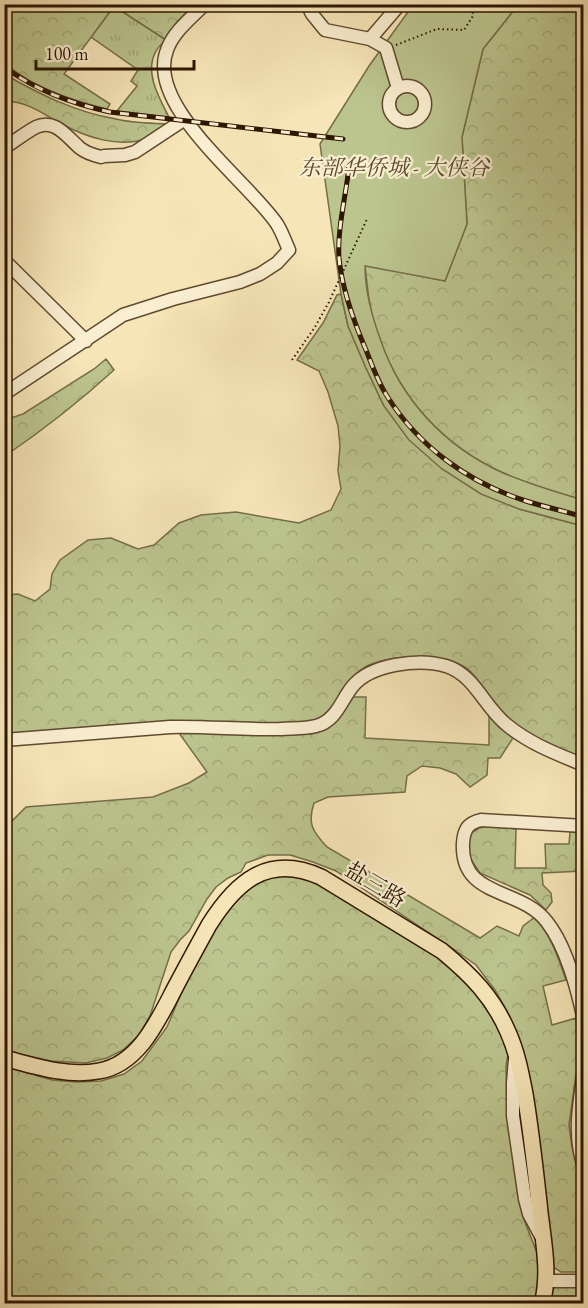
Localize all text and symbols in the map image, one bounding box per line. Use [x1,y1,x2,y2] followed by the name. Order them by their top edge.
[36,33,194,71] scale bar
[45,42,89,65] text: 100 m
[299,153,491,182] park label: 东部华侨城 - 大侠谷
[340,855,412,914] street label: 盐三路

